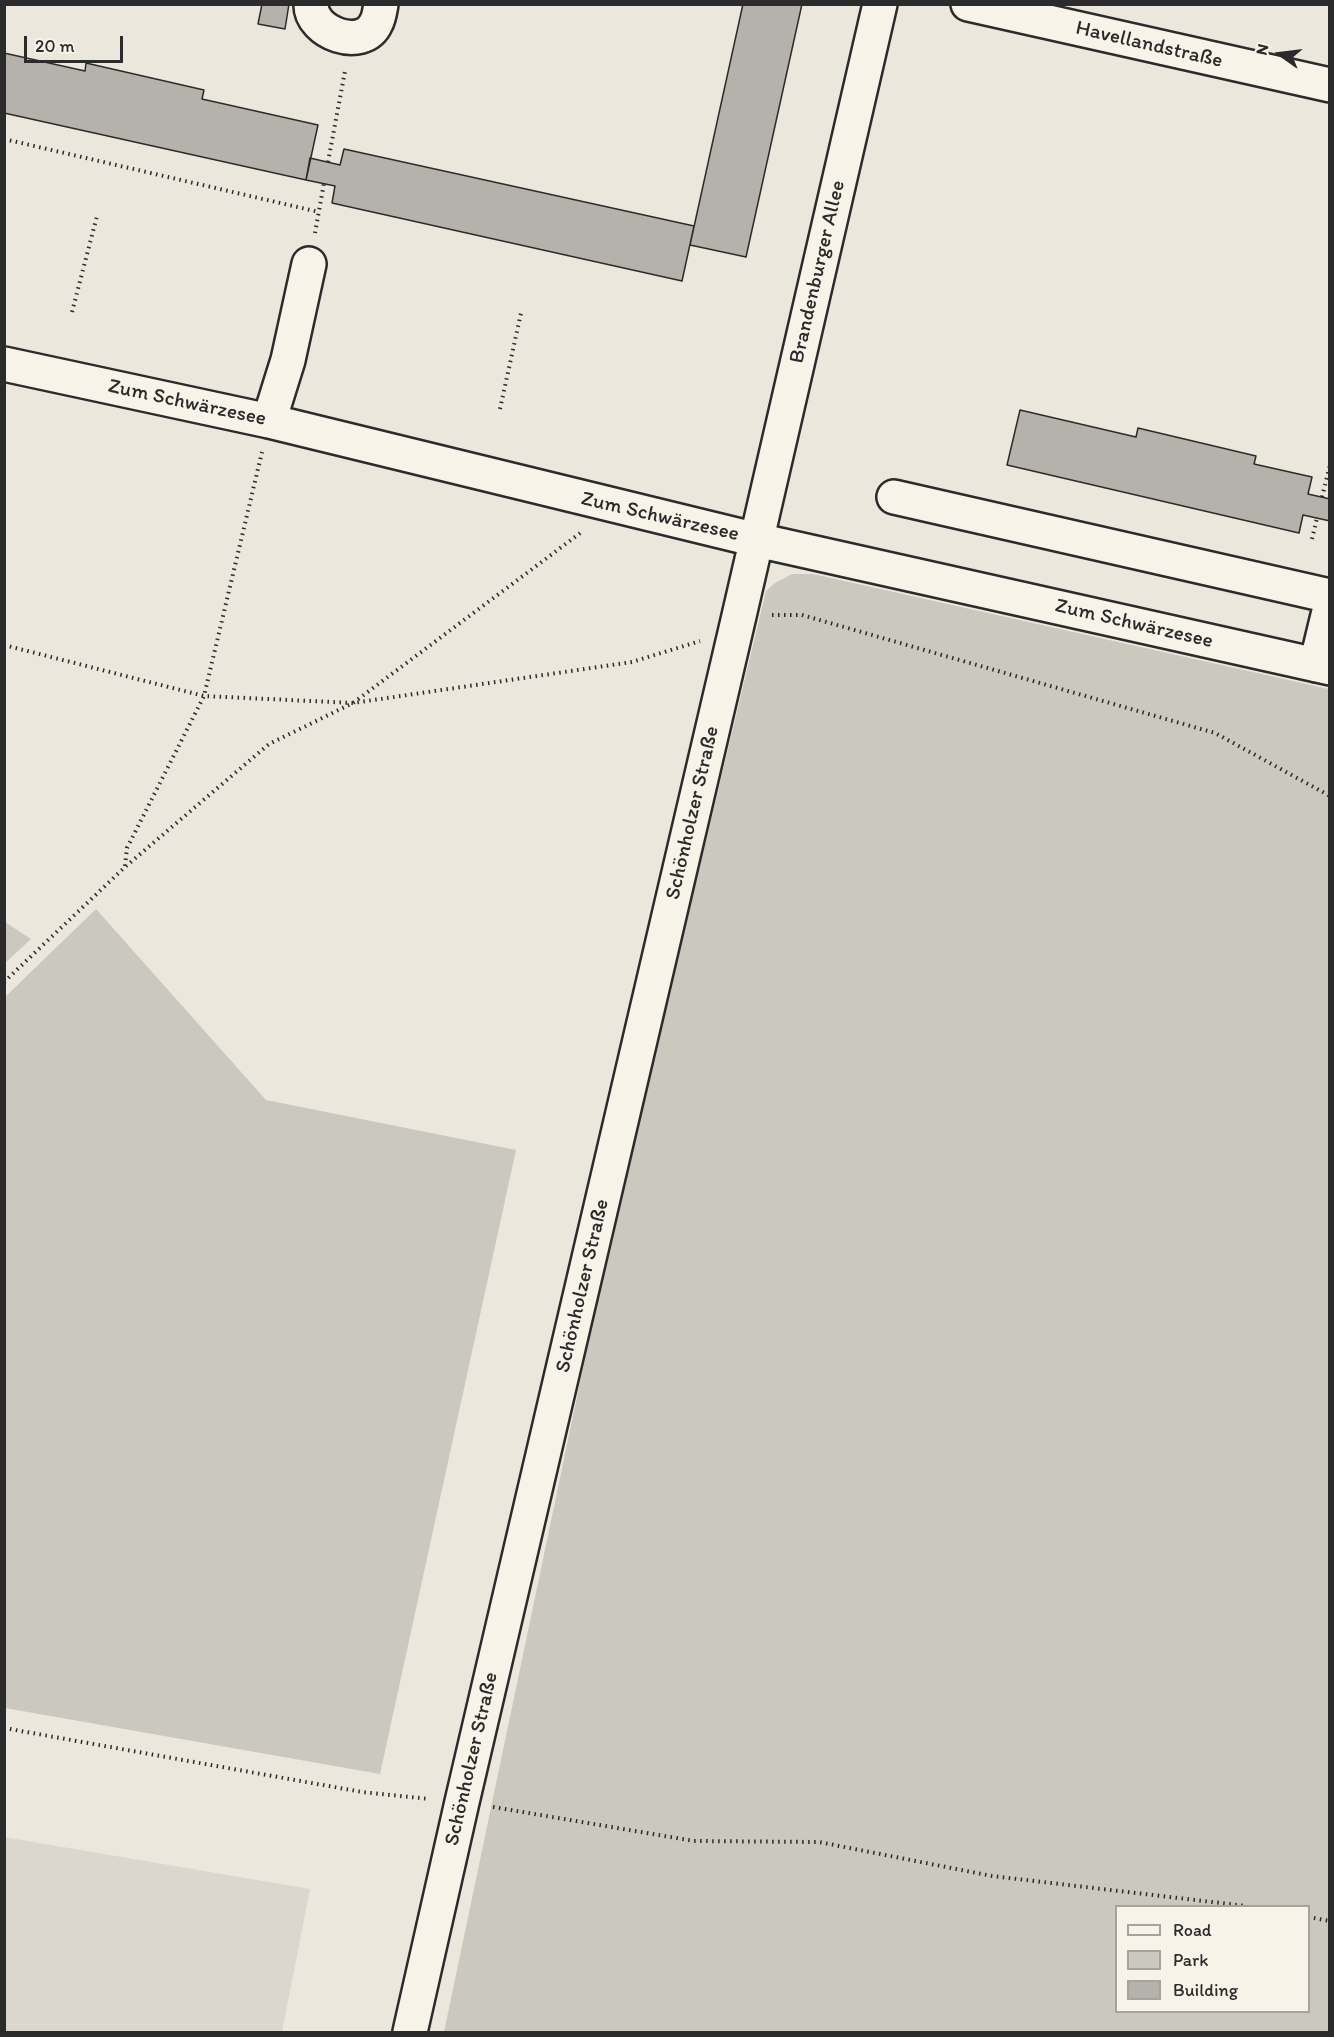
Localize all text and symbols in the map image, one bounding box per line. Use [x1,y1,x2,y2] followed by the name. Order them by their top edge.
[1073,16,1225,74] street label: Havellandstraße
[27,24,126,62] scale bar
[1250,24,1310,84] north arrow
[35,35,75,57] text: 20 m
[1252,42,1273,57] text: N
[785,178,851,366] street label: Brandenburger Allee
[106,374,268,432] street label: Zum Schwärzesee
[579,487,741,547] street label: Zum Schwärzesee
[1053,594,1215,654] street label: Zum Schwärzesee
[661,724,725,902] street label: Schönholzer Straße
[551,1197,615,1375] street label: Schönholzer Straße
[440,1670,504,1848] street label: Schönholzer Straße
[1115,1905,1310,2013] legend
[1173,1919,1212,1941] text: Road
[1173,1949,1208,1971] text: Park
[1173,1979,1238,2001] text: Building

